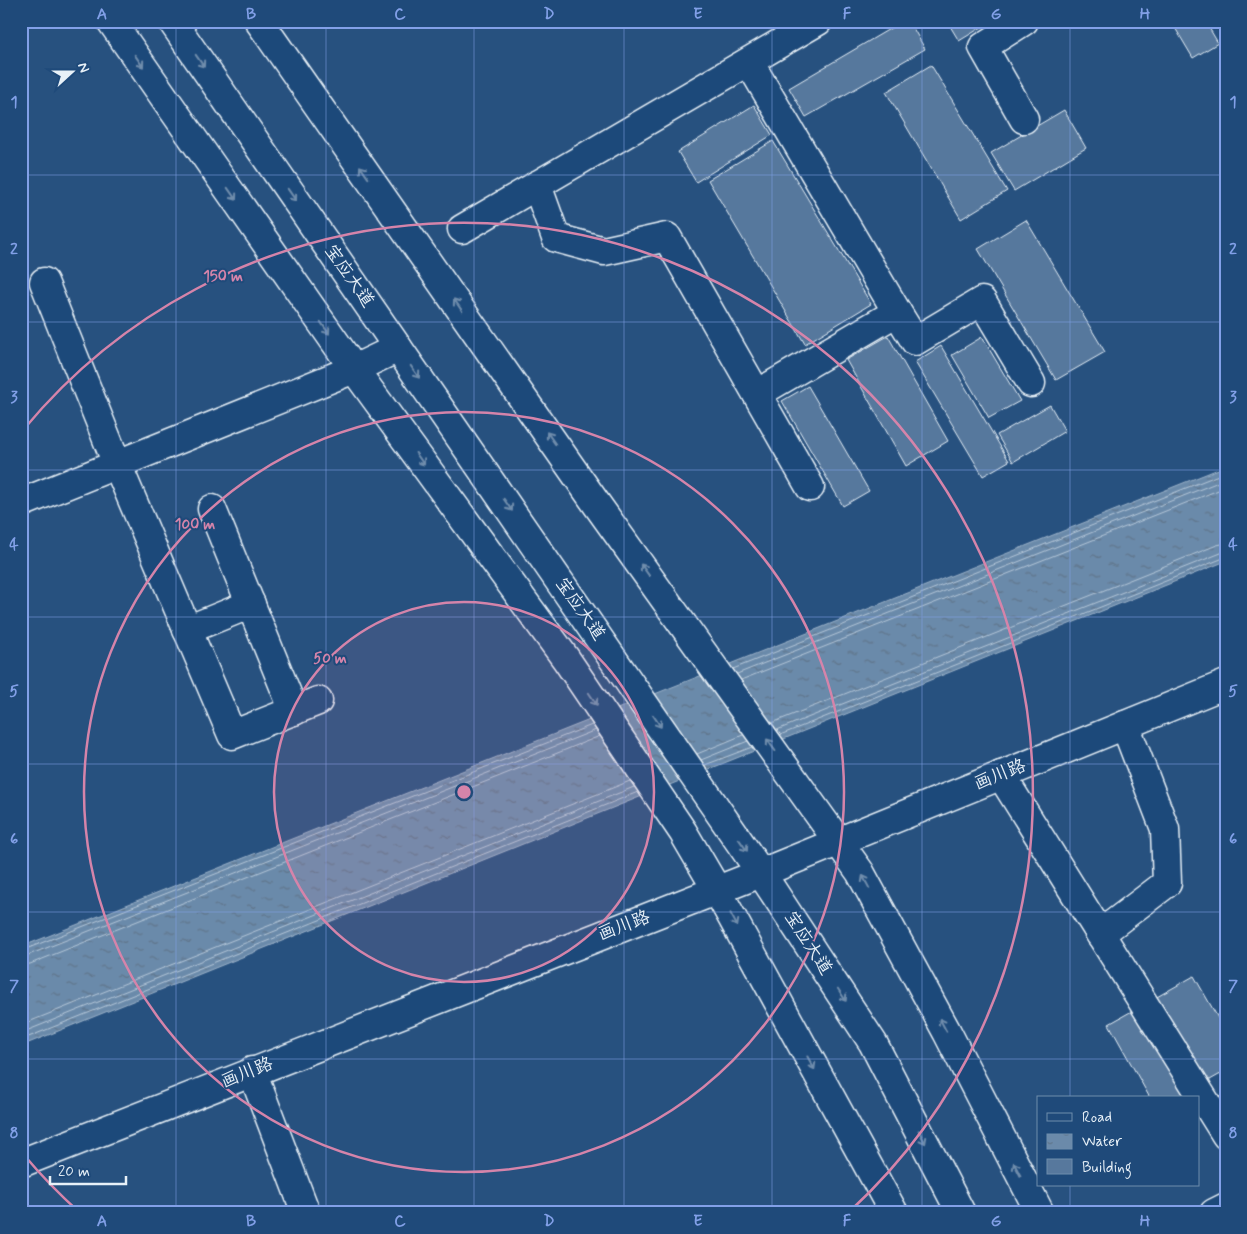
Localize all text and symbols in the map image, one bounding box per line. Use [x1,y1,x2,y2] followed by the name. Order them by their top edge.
[97,4,107,25] text: A
[246,4,256,25] text: B
[394,4,406,25] text: C
[543,4,555,25] text: D
[693,4,703,25] text: E
[843,4,852,25] text: F
[991,4,1002,25] text: G
[1140,4,1151,25] text: H
[48,48,98,98] north arrow
[134,54,144,68] one-way arrow
[195,54,205,68] one-way arrow
[73,60,93,75] text: N
[10,92,18,113] text: 1
[1229,92,1237,113] text: 1
[359,165,369,179] one-way arrow
[227,187,237,201] one-way arrow
[287,188,297,202] one-way arrow
[10,239,18,260] text: 2
[1229,239,1237,260] text: 2
[319,240,379,312] street label: 宝应大道
[203,267,243,287] text: 150 m
[453,298,463,312] one-way arrow
[320,320,330,334] one-way arrow
[410,365,420,379] one-way arrow
[10,387,18,408] text: 3
[1229,387,1237,408] text: 3
[546,432,556,446] one-way arrow
[415,452,425,466] one-way arrow
[503,498,513,512] one-way arrow
[175,515,215,535] text: 100 m
[9,534,19,555] text: 4
[1228,534,1238,555] text: 4
[640,564,650,578] one-way arrow
[550,573,610,645] street label: 宝应大道
[313,649,347,669] text: 50 m
[9,681,19,702] text: 5
[1228,681,1238,702] text: 5
[588,692,599,706] one-way arrow
[652,714,662,728] one-way arrow
[766,739,776,753] one-way arrow
[970,754,1030,796] street label: 画川路
[455,783,473,801] centre of rings
[10,829,18,850] text: 6
[1229,829,1237,850] text: 6
[738,838,748,852] one-way arrow
[861,875,870,890] one-way arrow
[594,905,654,947] street label: 画川路
[778,906,838,980] street label: 宝应大道
[729,913,739,927] one-way arrow
[9,976,19,997] text: 7
[1228,976,1238,997] text: 7
[837,988,847,1002] one-way arrow
[938,1018,947,1033] one-way arrow
[217,1052,277,1094] street label: 画川路
[807,1055,817,1070] one-way arrow
[1037,1096,1200,1186] legend
[1082,1108,1112,1128] text: Road
[9,1123,19,1144] text: 8
[1228,1123,1238,1144] text: 8
[917,1129,927,1144] one-way arrow
[1082,1132,1122,1152] text: Water
[50,1154,126,1186] scale bar
[1082,1158,1132,1179] text: Building
[58,1162,90,1182] text: 20 m
[1012,1162,1022,1177] one-way arrow
[97,1211,107,1232] text: A
[246,1211,256,1232] text: B
[394,1211,406,1232] text: C
[543,1211,555,1232] text: D
[693,1211,703,1232] text: E
[843,1211,852,1232] text: F
[991,1211,1002,1232] text: G
[1140,1211,1151,1232] text: H

